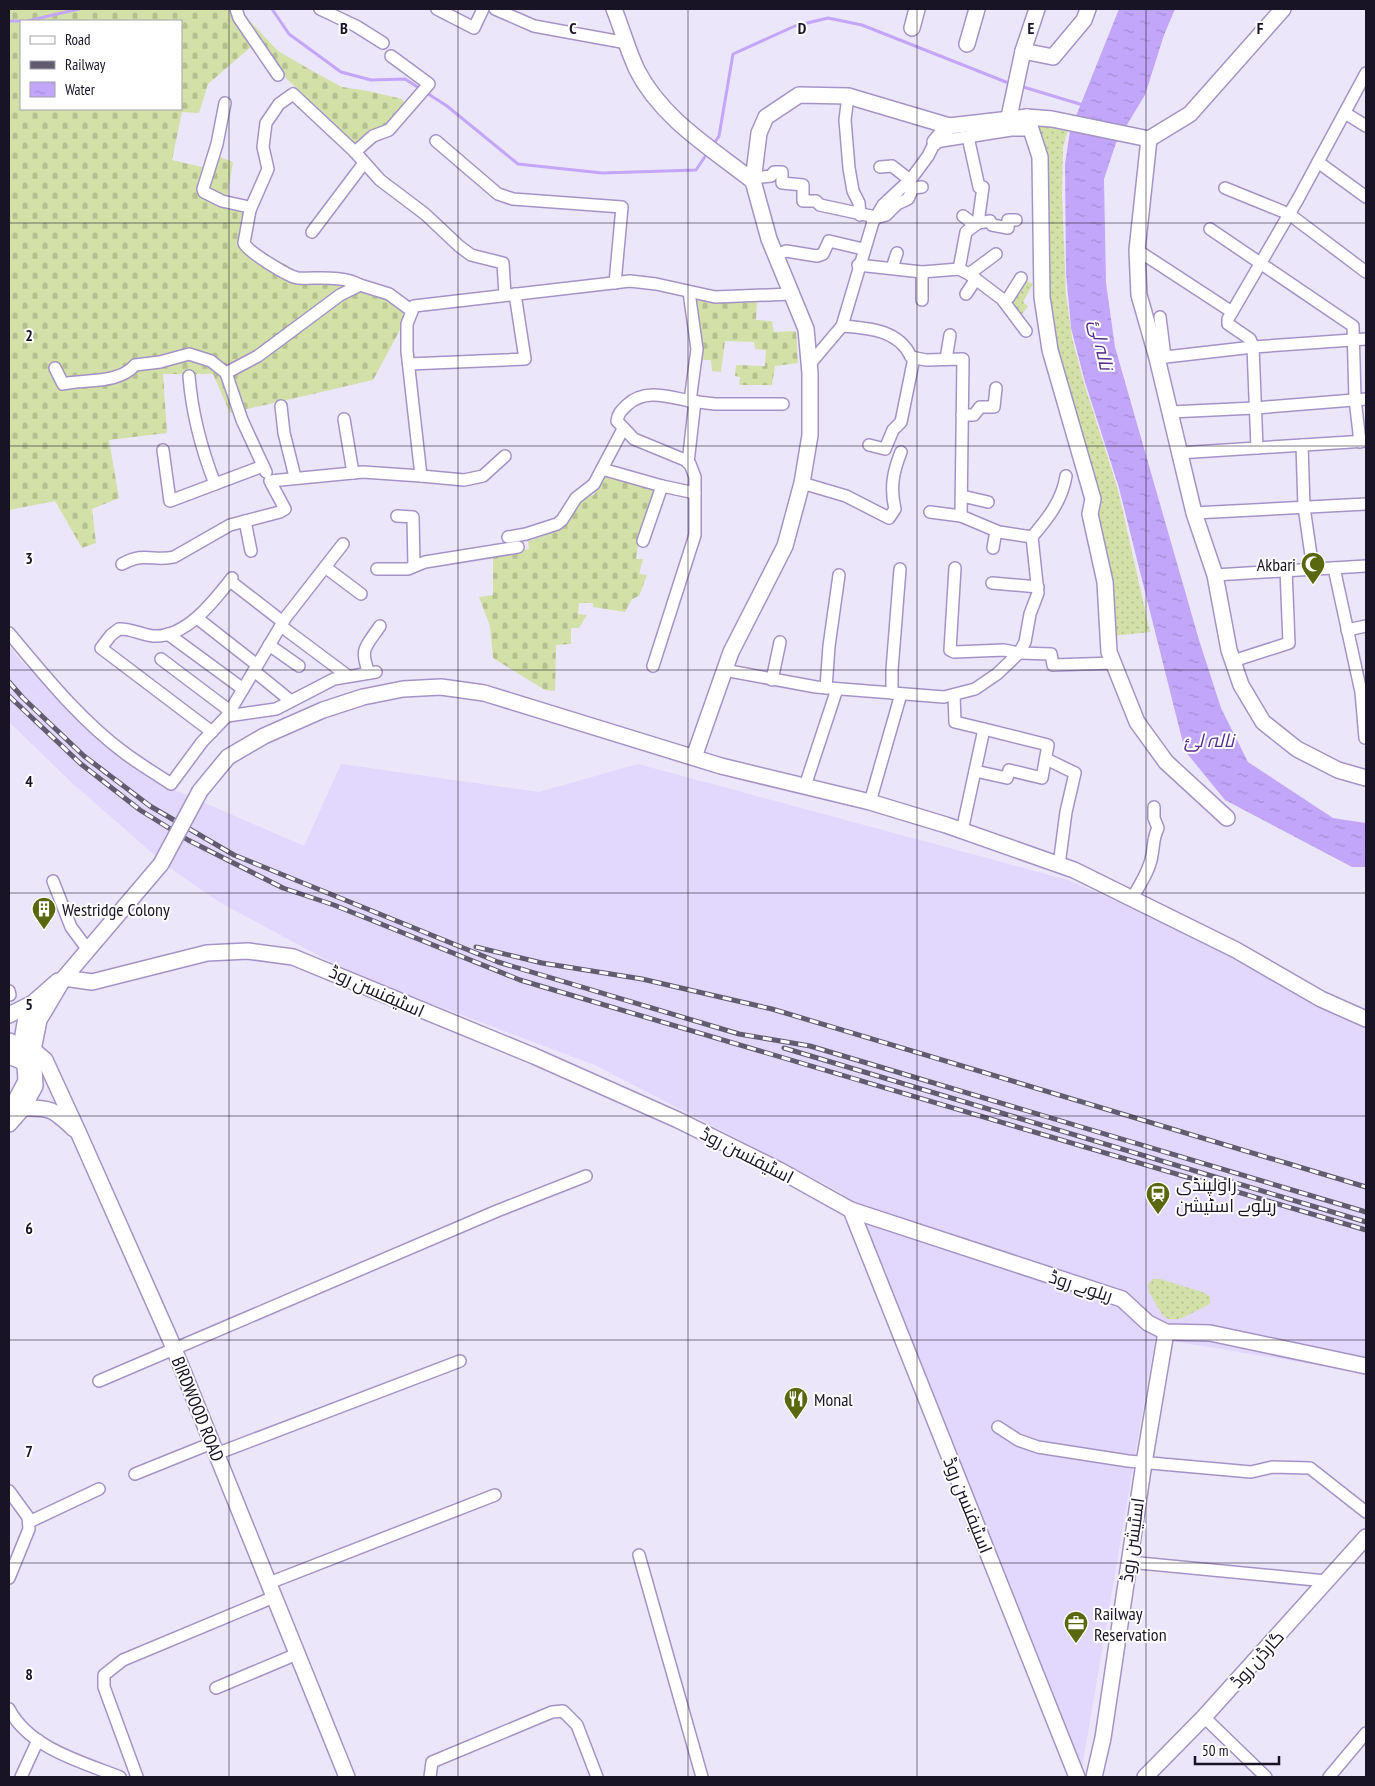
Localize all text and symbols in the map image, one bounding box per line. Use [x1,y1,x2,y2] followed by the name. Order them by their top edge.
[340,18,348,38] text: B
[569,18,577,38] text: C
[798,18,807,38] text: D
[1028,18,1035,38] text: E
[1257,18,1264,38] text: F
[20,20,182,110] legend
[65,30,91,49] text: Road
[65,55,106,74] text: Railway
[65,80,96,99] text: Water
[1085,318,1119,374] water label: نالہ لئ
[25,325,33,345] text: 2
[25,548,33,568] text: 3
[1300,551,1326,585] mosque icon: Akbari
[1257,553,1296,576] place label: Akbari
[1184,728,1236,752] water label: نالہ لئ
[25,771,33,791] text: 4
[31,896,57,930] building icon: Westridge Colony
[62,898,170,921] place label: Westridge Colony
[326,960,428,1022] street label: اسٹیفنسن روڈ
[25,994,33,1014] text: 5
[696,1122,798,1188] street label: اسٹیفنسن روڈ
[1176,1173,1276,1217] place label: راولپنڈی ریلوے اسٹیشن
[1145,1181,1171,1215] station icon: راولپنڈی ریلوے اسٹیشن
[25,1218,33,1238] text: 6
[1046,1265,1116,1307] street label: ریلوے روڈ
[167,1353,229,1465] street label: BIRDWOOD ROAD
[783,1386,809,1420] restaurant icon: Monal
[814,1388,853,1411] place label: Monal
[25,1441,33,1461] text: 7
[938,1453,998,1557] street label: اسٹیفنسن روڈ
[1115,1496,1149,1584] street label: اسٹیشن روڈ
[1094,1602,1167,1646] place label: Railway Reservation
[1063,1610,1089,1644] office icon: Railway Reservation
[1225,1625,1289,1693] street label: گارڈن روڈ
[25,1664,33,1684] text: 8
[1195,1734,1279,1766] scale bar
[1202,1741,1228,1760] text: 50 m

